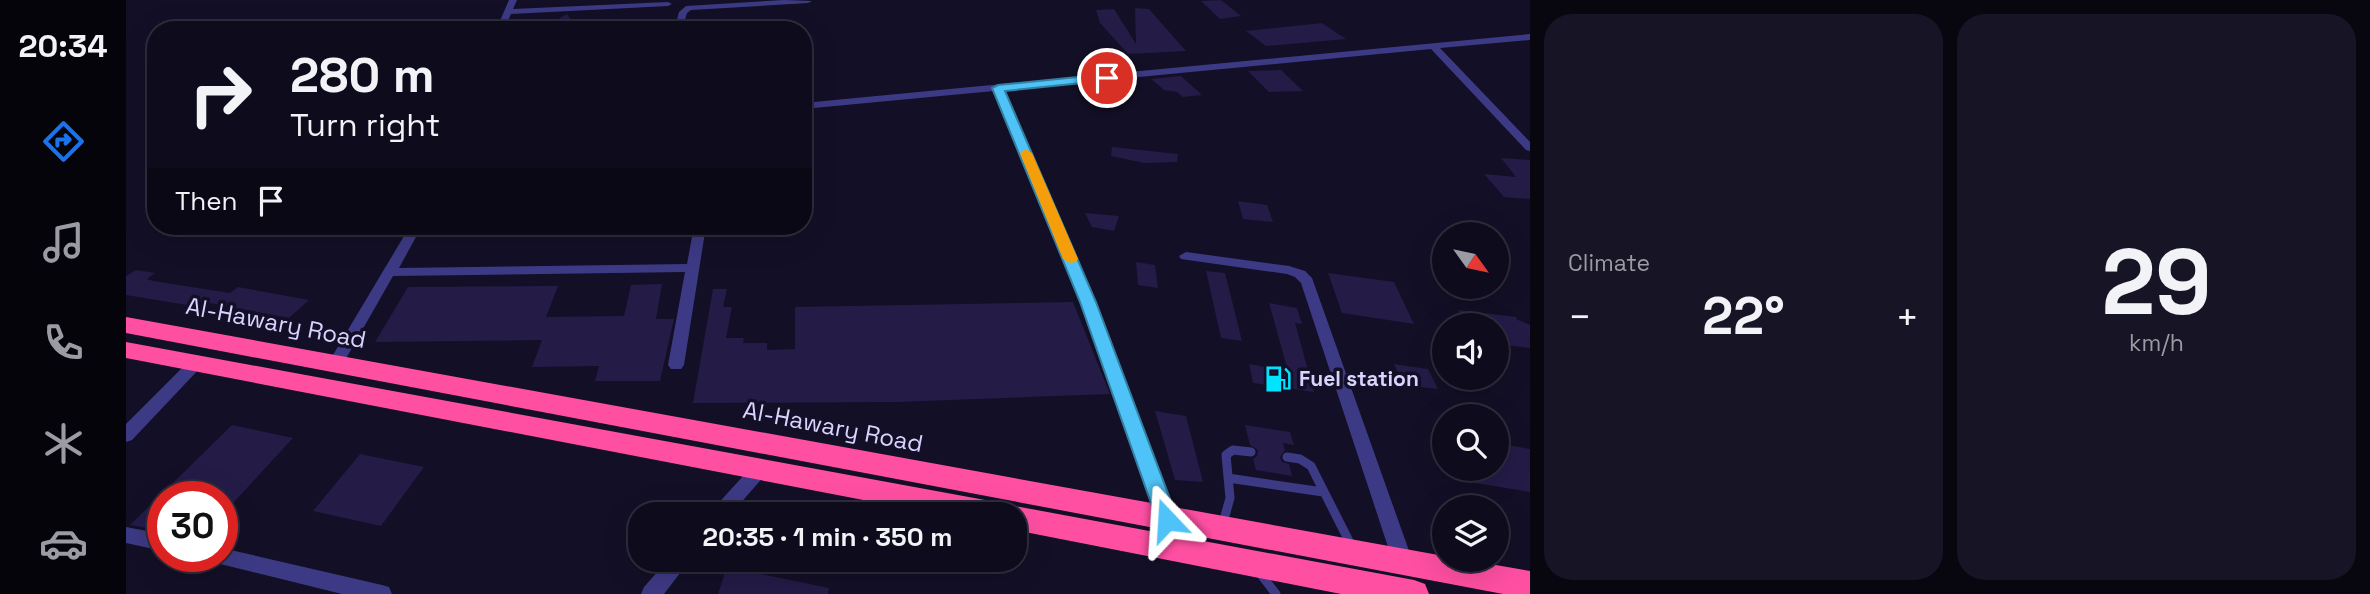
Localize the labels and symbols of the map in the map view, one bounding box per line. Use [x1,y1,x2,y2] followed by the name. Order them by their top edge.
[1077,48,1137,108] pin
[1432,222,1508,299] north arrow
[183,290,369,355] street label: Al-Hawary Road
[1263,364,1293,394] fuel station icon: Fuel station
[1299,365,1419,392] place label: Fuel station
[740,394,926,459] street label: Al-Hawary Road
[147,481,238,572] speed limit sign: 30
[1130,483,1204,557] position arrow

